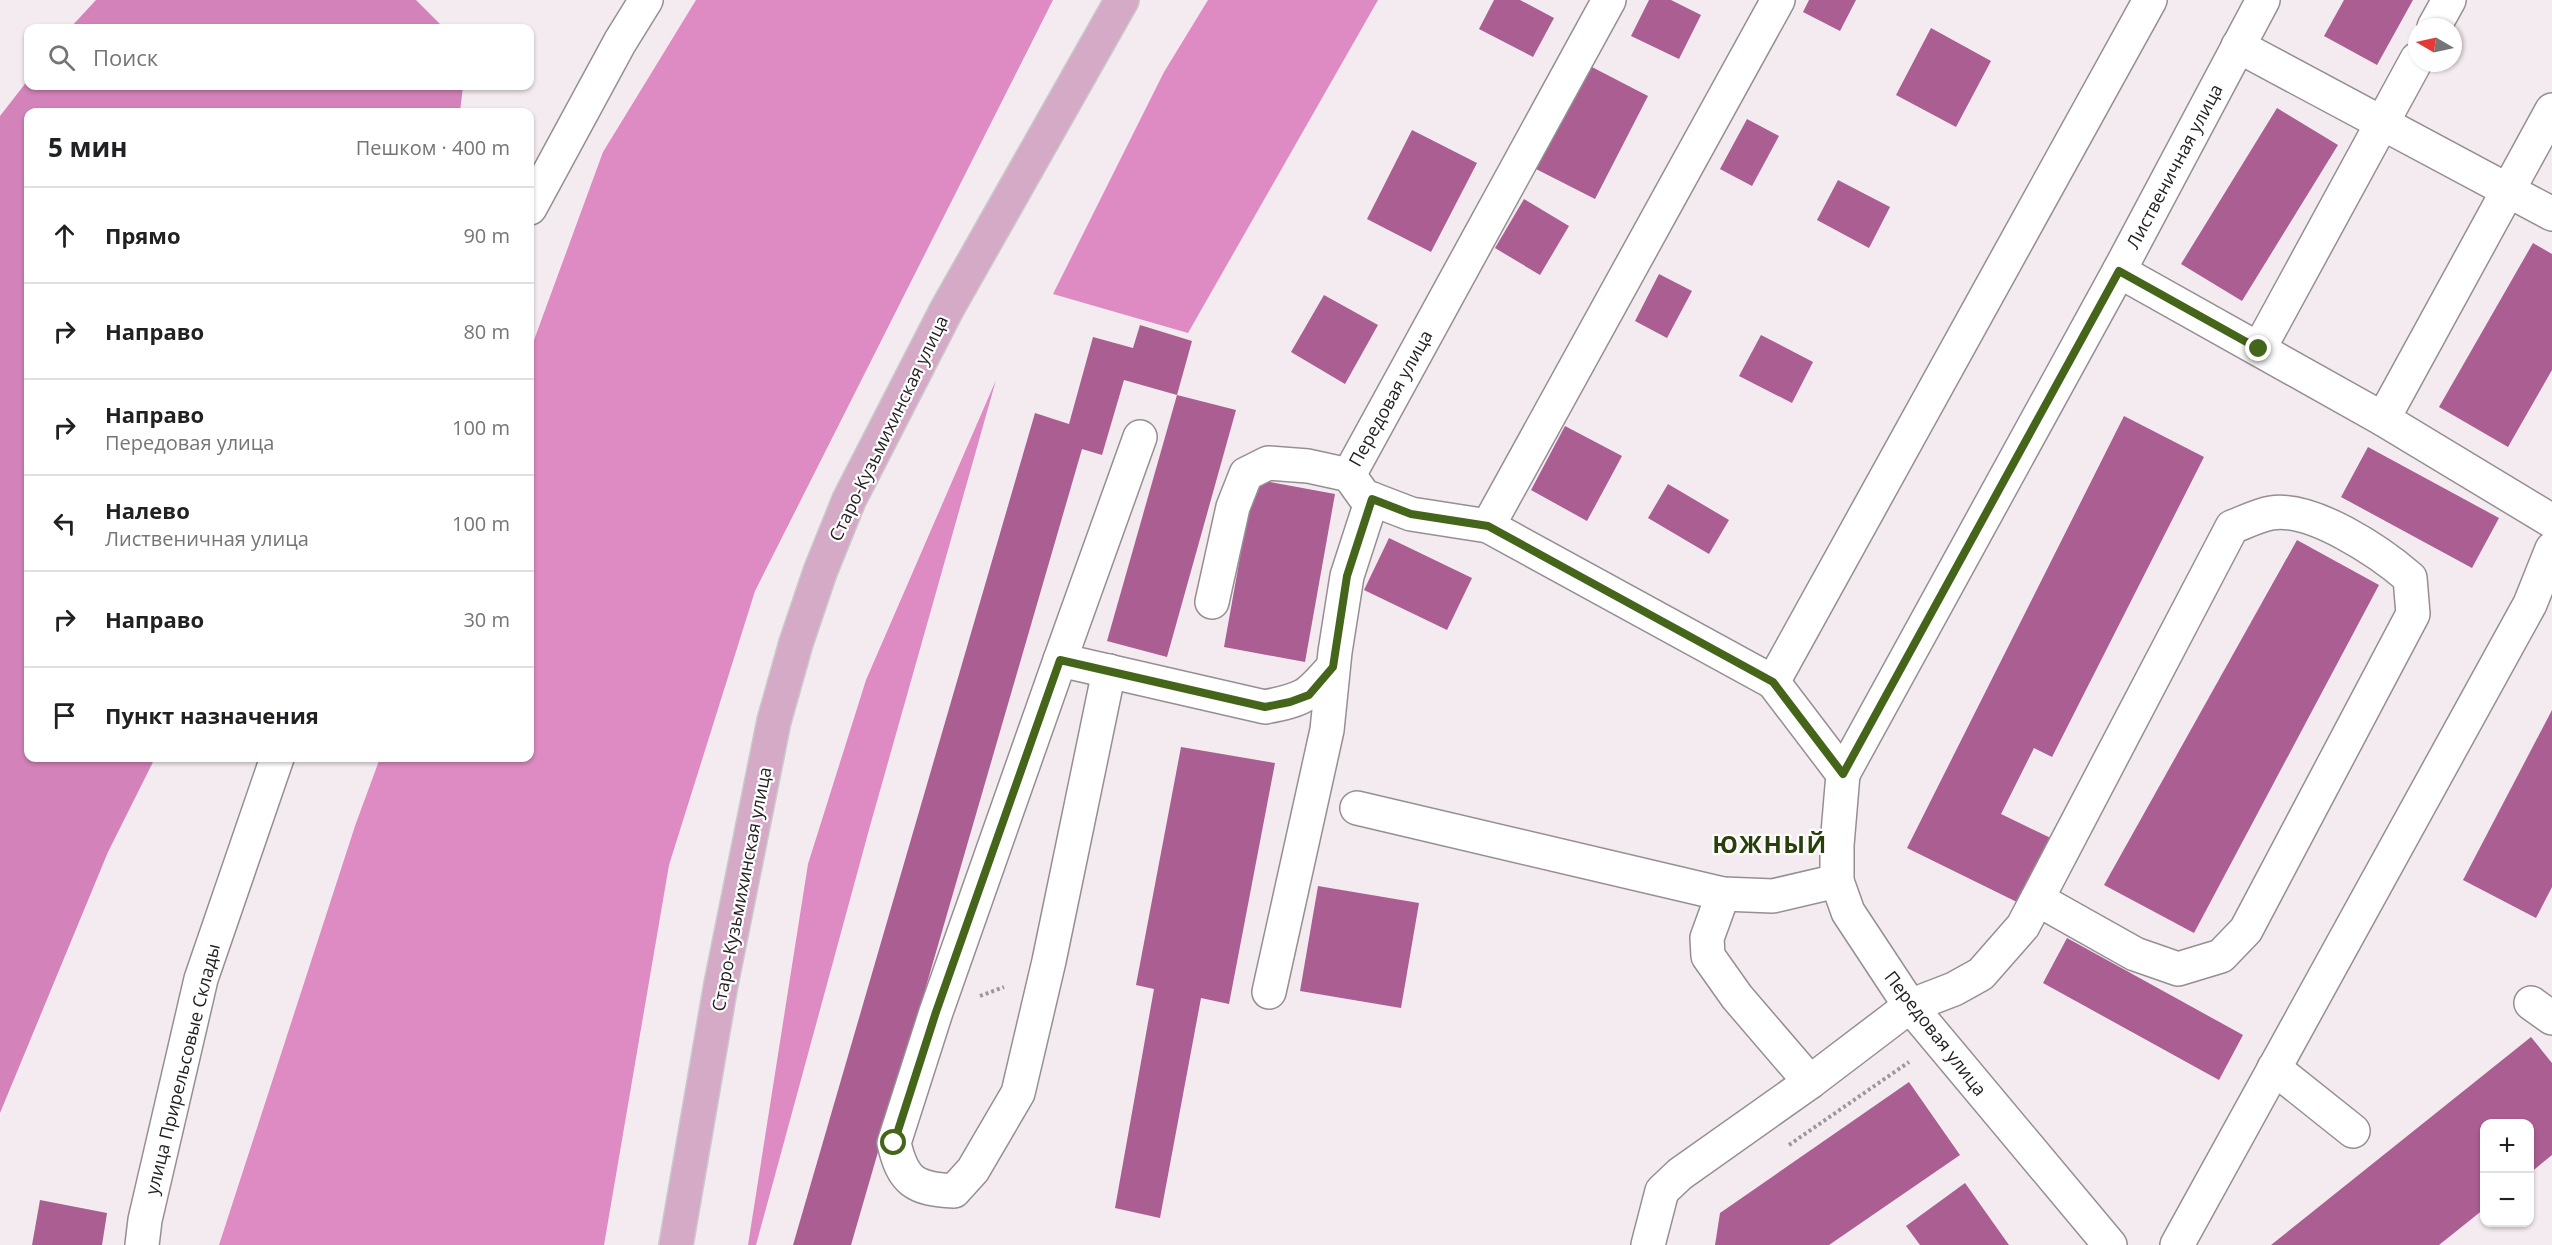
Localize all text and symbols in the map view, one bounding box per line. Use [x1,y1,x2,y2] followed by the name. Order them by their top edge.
[2408,18,2462,72] north arrow
[24,24,534,90] search box
[45,41,78,74] icon: search
[93,42,158,72] text: Поиск
[2120,79,2228,253] street label: Лиственичная улица
[48,129,128,165] text: 5 мин
[356,134,510,161] text: Пешком · 400 m
[48,219,81,252] icon: ahead
[105,220,181,250] text: Прямо
[463,222,510,249] text: 90 m
[823,311,953,545] street label: Старо-Кузьмихинская улица
[48,315,81,348] icon: right
[105,316,204,346] text: Направо
[463,318,510,345] text: 80 m
[1343,325,1437,471] street label: Передовая улица
[2245,335,2271,361] route end
[105,399,204,429] text: Направо
[48,411,81,444] icon: right
[452,414,510,441] text: 100 m
[105,429,274,456] text: Передовая улица
[105,495,190,525] text: Налево
[48,507,81,540] icon: left
[452,510,510,537] text: 100 m
[105,525,309,552] text: Лиственичная улица
[48,603,81,636] icon: right
[105,604,204,634] text: Направо
[463,606,510,633] text: 30 m
[48,699,81,732] icon: arrive
[105,700,319,730] text: Пункт назначения
[706,765,776,1013] street label: Старо-Кузьмихинская улица
[1712,827,1828,860] district label: ЮЖНЫЙ
[139,941,225,1197] street label: улица Прирельсовые Склады
[1880,966,1992,1100] street label: Передовая улица
[2480,1119,2534,1227] map controls
[2480,1119,2534,1173] button: +
[880,1129,906,1155] route start
[2480,1173,2534,1227] button: −

